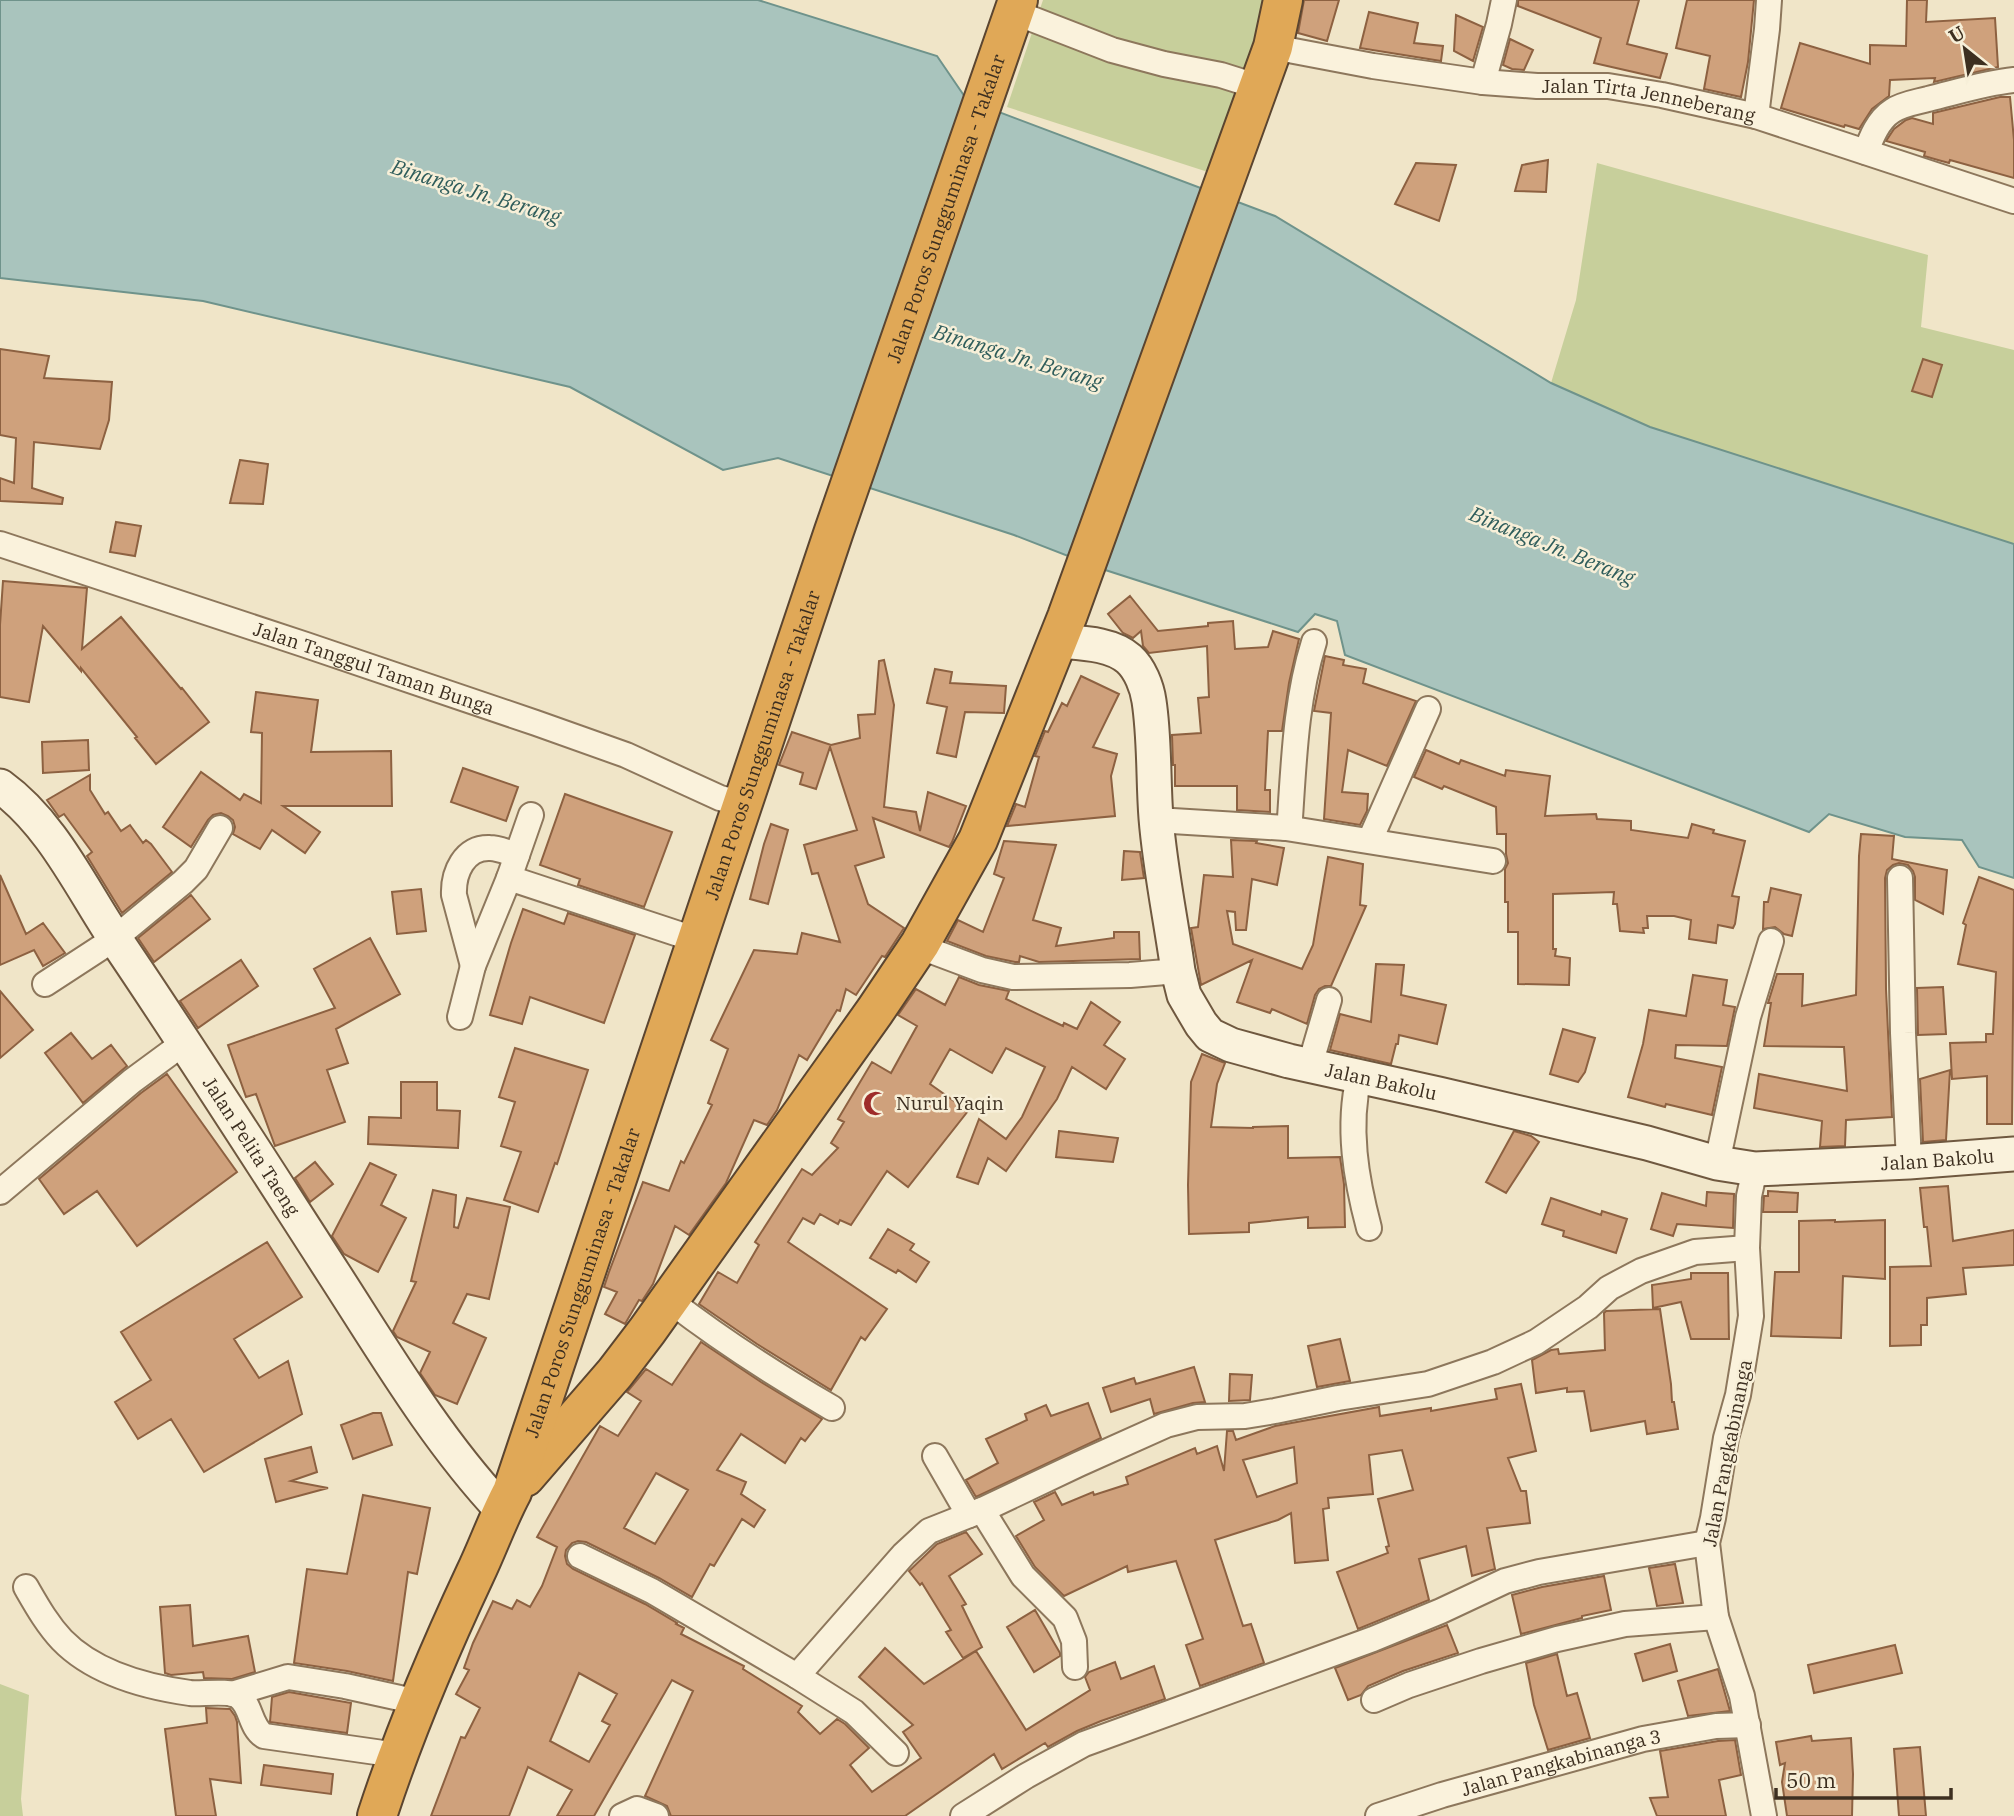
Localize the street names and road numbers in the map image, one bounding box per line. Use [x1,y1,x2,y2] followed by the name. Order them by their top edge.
[881,51,1010,366] street label: Jalan Poros Sungguminasa - Takalar
[1542,74,1758,128] street label: Jalan Tirta Jenneberang
[699,587,825,903] street label: Jalan Poros Sungguminasa - Takalar
[250,617,497,720] street label: Jalan Tanggul Taman Bunga
[1323,1057,1440,1105] street label: Jalan Bakolu
[198,1072,306,1221] street label: Jalan Pelita Taeng
[519,1124,645,1440] street label: Jalan Poros Sungguminasa - Takalar
[1880,1144,1995,1175] street label: Jalan Bakolu
[1697,1357,1757,1549] street label: Jalan Pangkabinanga
[1459,1724,1663,1801] street label: Jalan Pangkabinanga 3

